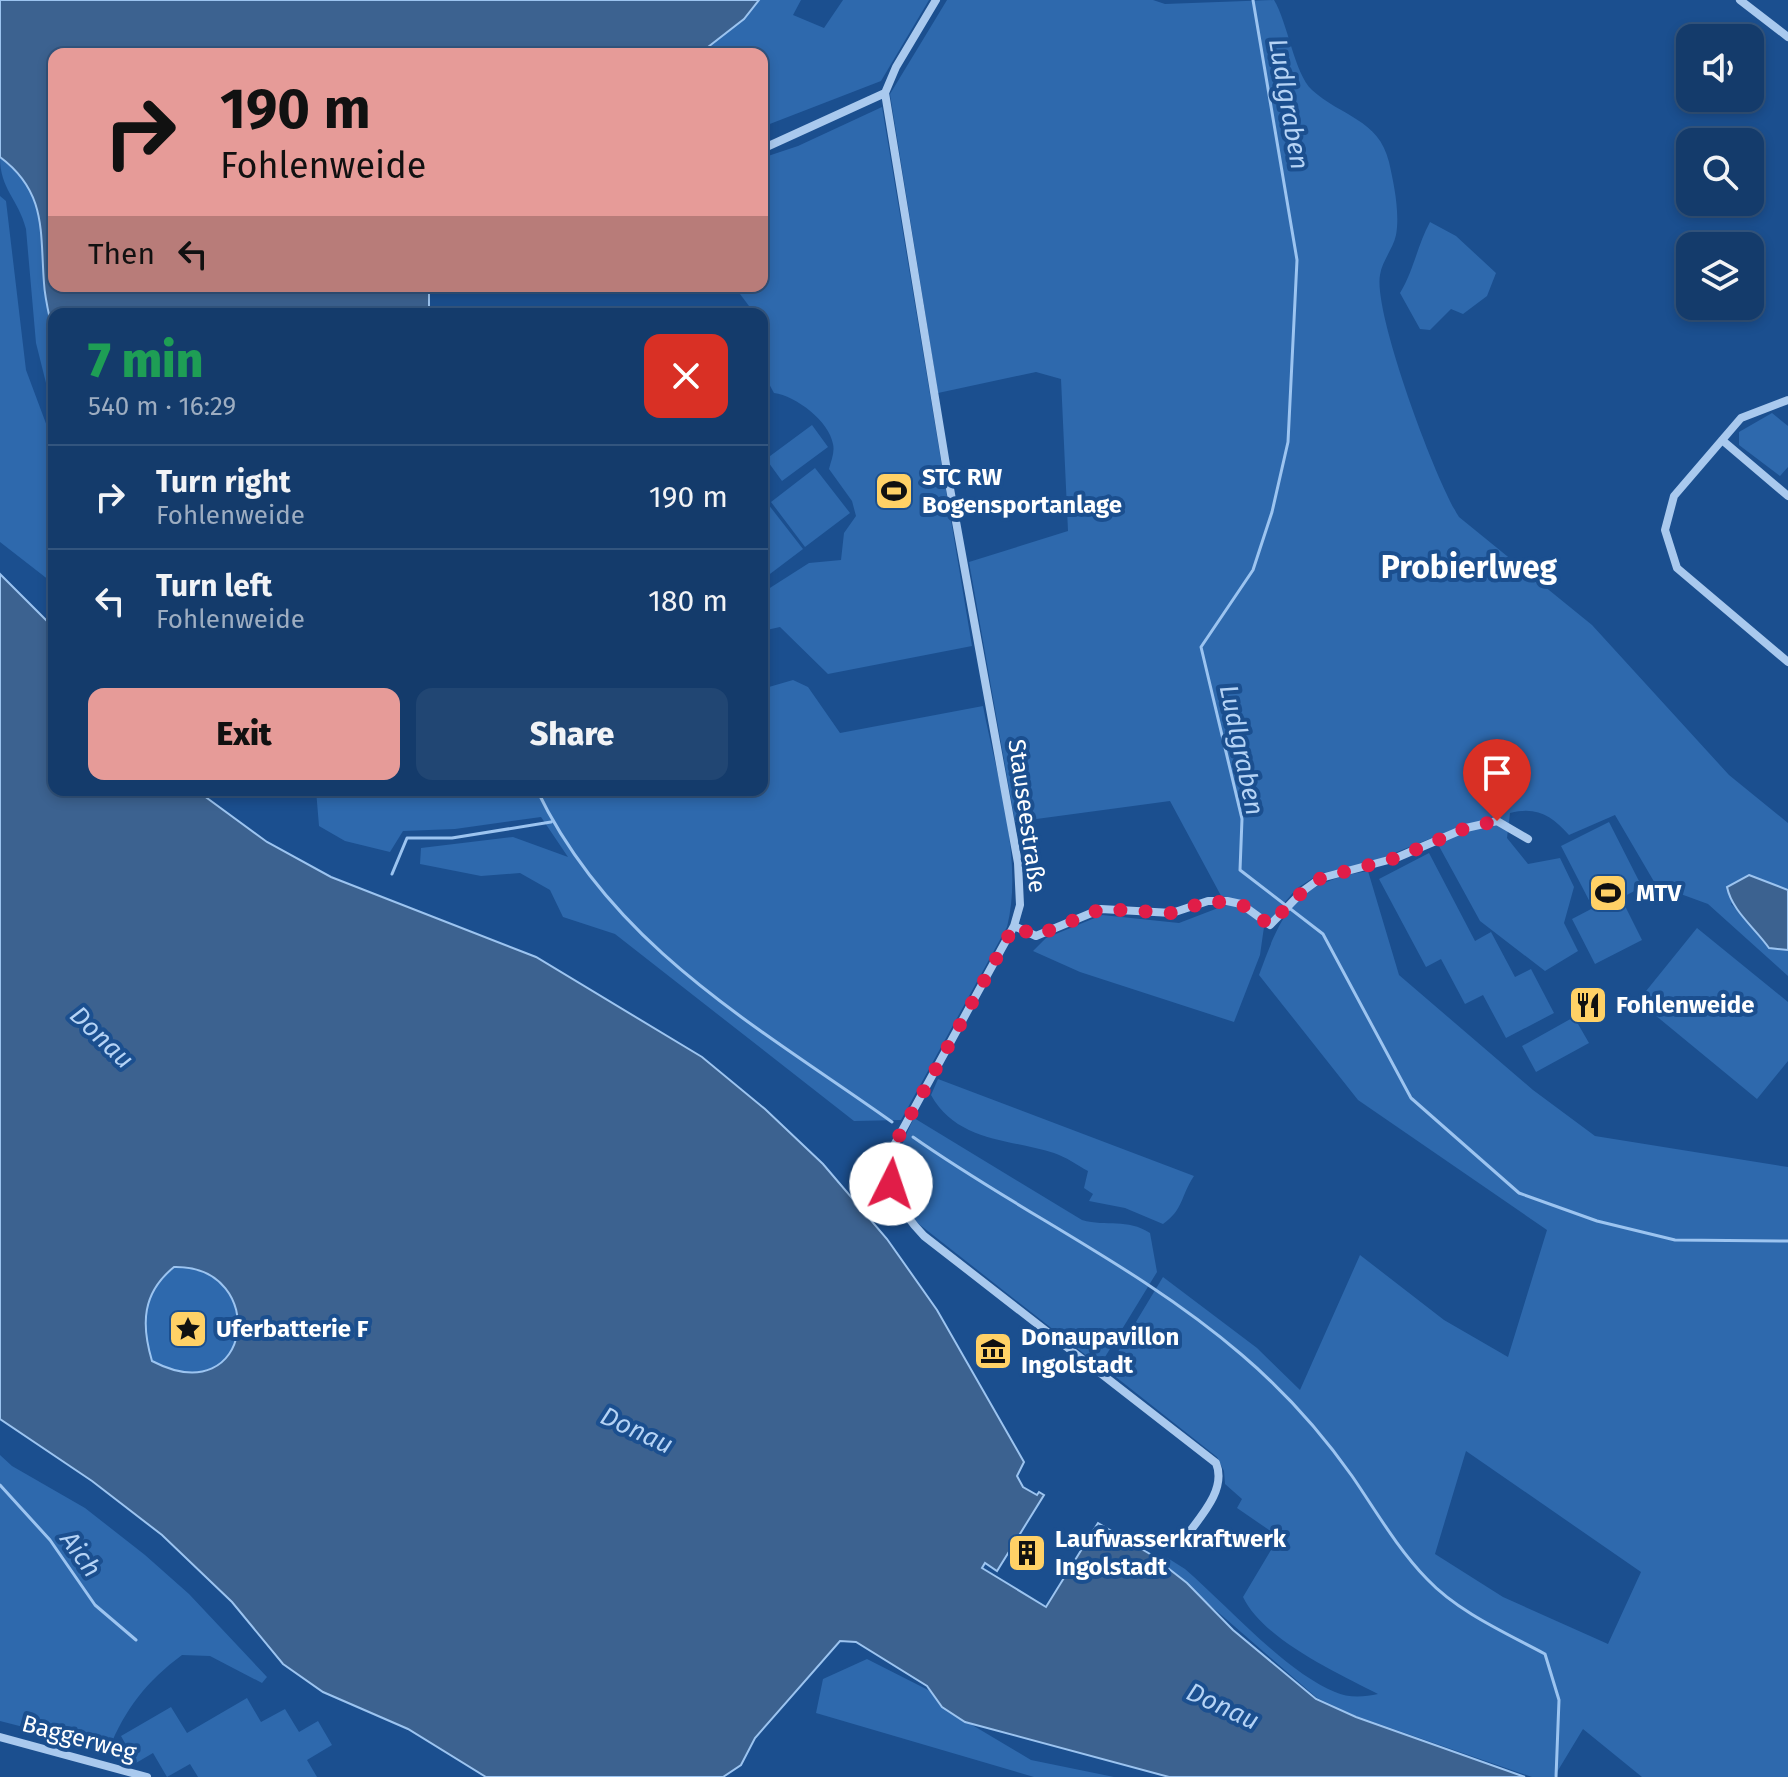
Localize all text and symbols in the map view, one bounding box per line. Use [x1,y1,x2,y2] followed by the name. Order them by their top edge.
[1676,24,1764,320] map controls
[1676,24,1764,112] button: sound
[1262,36,1315,172] water label: Ludlgraben
[220,76,371,143] text: 190 m
[88,80,192,184] icon: right
[1676,128,1764,216] button: search
[220,144,426,188] text: Fohlenweide
[171,232,215,276] icon: left
[1676,232,1764,320] button: layers
[88,236,155,272] text: Then
[88,332,203,390] text: 7 min
[644,334,728,418] button: close
[88,391,236,422] text: 540 m · 16:29
[922,463,1122,519] place label: STC RW Bogensportanlage
[156,464,291,500] text: Turn right
[873,470,915,512] sports icon: STC RW Bogensportanlage
[88,475,132,519] icon: right
[649,479,728,515] text: 190 m
[156,500,305,531] text: Fohlenweide
[1381,548,1558,586] district label: Probierlweg
[156,568,272,604] text: Turn left
[88,579,132,623] icon: left
[648,583,728,619] text: 180 m
[156,604,305,635] text: Fohlenweide
[1213,682,1270,818] water label: Ludlgraben
[88,688,400,780] button: Exit
[416,688,728,780] button: Share
[1002,737,1052,895] street label: Stauseestraße
[1463,739,1531,821] pin
[1475,751,1519,795] icon: arrive
[1587,872,1629,914] sports icon: MTV
[1636,879,1682,907] place label: MTV
[1567,984,1609,1026] restaurant icon: Fohlenweide
[1616,991,1754,1019] place label: Fohlenweide
[63,1000,140,1075] water label: Donau
[849,1142,933,1226] position arrow
[167,1308,209,1350] place icon: Uferbatterie F
[216,1315,369,1343] place label: Uferbatterie F
[1021,1323,1179,1379] place label: Donaupavillon Ingolstadt
[972,1330,1014,1372] museum icon: Donaupavillon Ingolstadt
[596,1400,678,1461] water label: Donau
[53,1524,108,1583] water label: Aich
[1055,1525,1287,1581] place label: Laufwasserkraftwerk Ingolstadt
[1006,1532,1048,1574] building icon: Laufwasserkraftwerk Ingolstadt
[1182,1676,1264,1737] water label: Donau
[19,1709,140,1767] street label: Baggerweg

